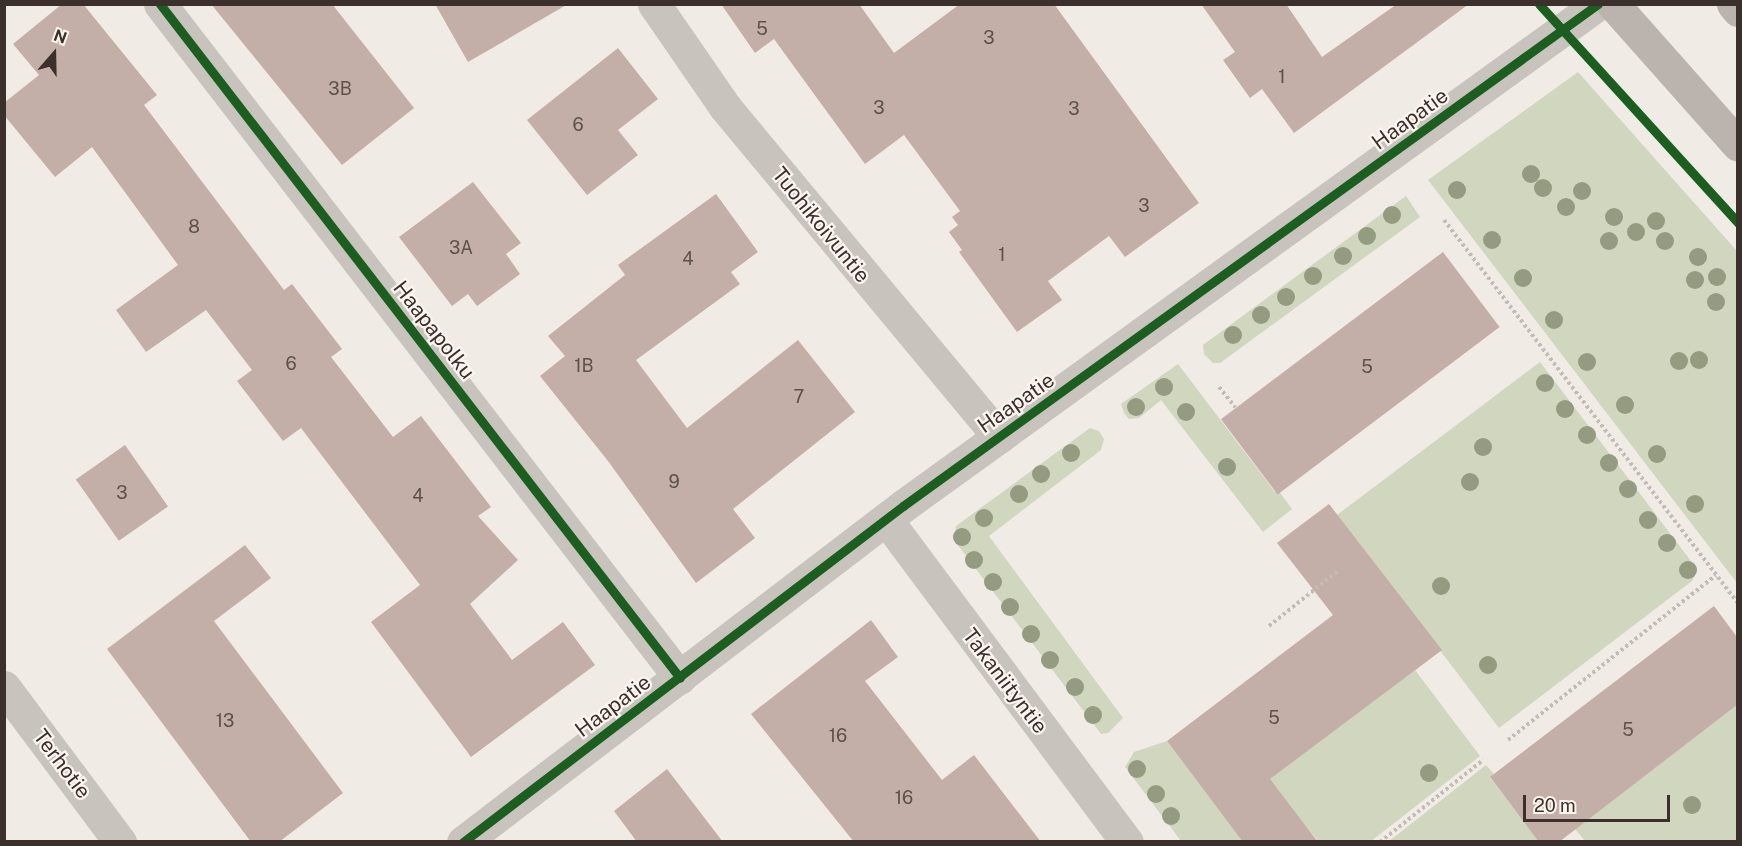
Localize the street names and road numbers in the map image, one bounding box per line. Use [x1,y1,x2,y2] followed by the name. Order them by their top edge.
[1367,83,1453,155] street label: Haapatie
[767,162,875,288] street label: Tuohikoivuntie
[388,276,480,384] street label: Haapapolku
[973,367,1059,439] street label: Haapatie
[957,624,1053,738] street label: Takaniityntie
[570,669,656,743] street label: Haapatie
[28,725,96,803] street label: Terhotie

